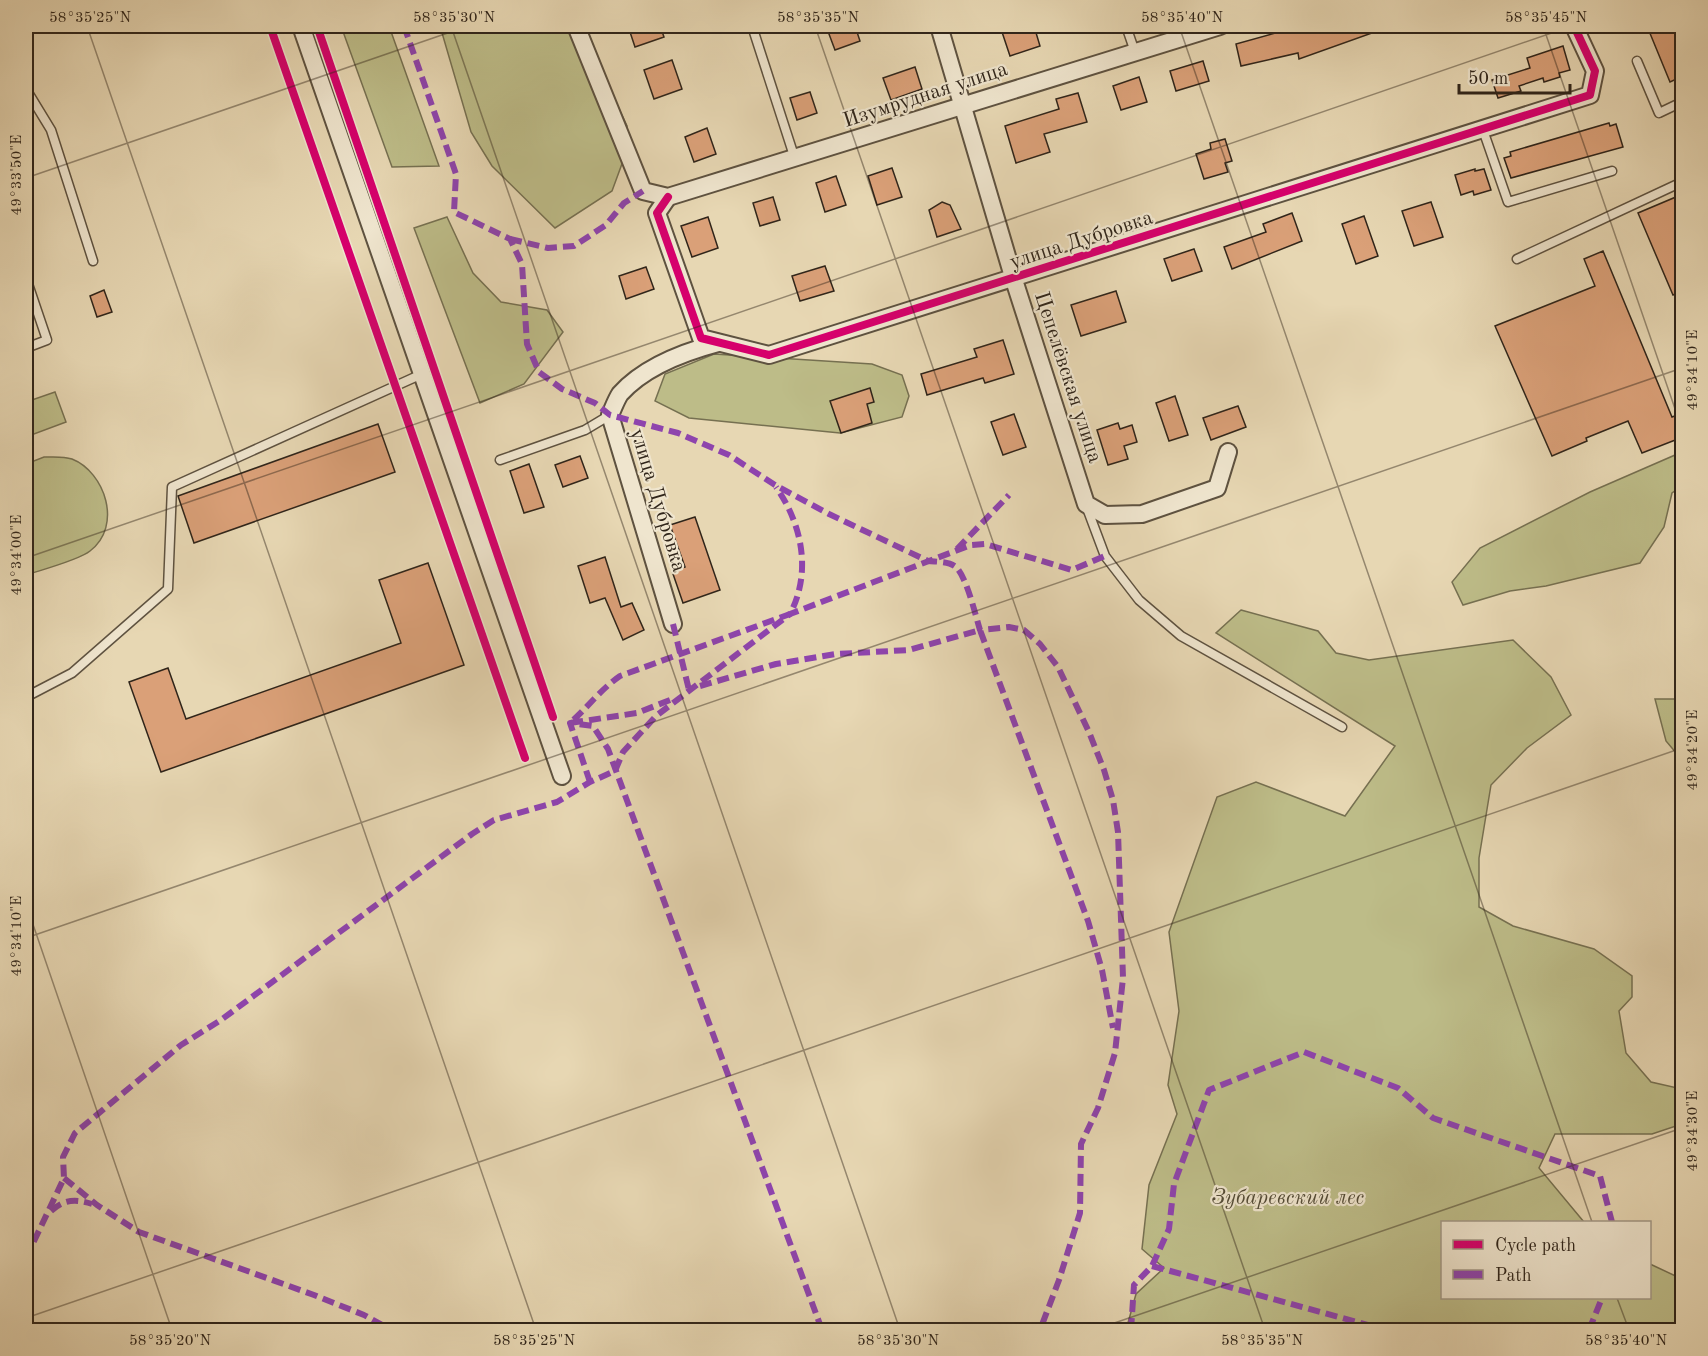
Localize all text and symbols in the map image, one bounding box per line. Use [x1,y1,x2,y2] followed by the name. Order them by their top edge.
[49,11,131,26] text: 58°35'25"N
[413,11,495,26] text: 58°35'30"N
[777,11,859,26] text: 58°35'35"N
[1141,11,1223,26] text: 58°35'40"N
[1505,11,1587,26] text: 58°35'45"N
[1459,57,1570,95] scale bar
[841,59,1010,132] street label: Изумрудная улица
[1468,70,1508,88] text: 50 m
[10,135,25,215] text: 49°33'50"E
[1007,207,1156,273] street label: улица Дубровка
[1030,289,1105,466] street label: Цепелёвская улица
[1686,330,1701,410] text: 49°34'10"E
[626,426,689,575] street label: улица Дубровка
[10,515,25,595] text: 49°34'00"E
[1686,710,1701,790] text: 49°34'20"E
[10,896,25,976] text: 49°34'10"E
[1686,1091,1701,1171] text: 49°34'30"E
[1212,1187,1364,1209] park label: Зубаревский лес
[1441,1221,1651,1299] legend
[1495,1237,1576,1255] text: Cycle path
[1495,1267,1532,1285] text: Path
[129,1334,211,1349] text: 58°35'20"N
[493,1334,575,1349] text: 58°35'25"N
[857,1334,939,1349] text: 58°35'30"N
[1221,1334,1303,1349] text: 58°35'35"N
[1585,1334,1667,1349] text: 58°35'40"N

